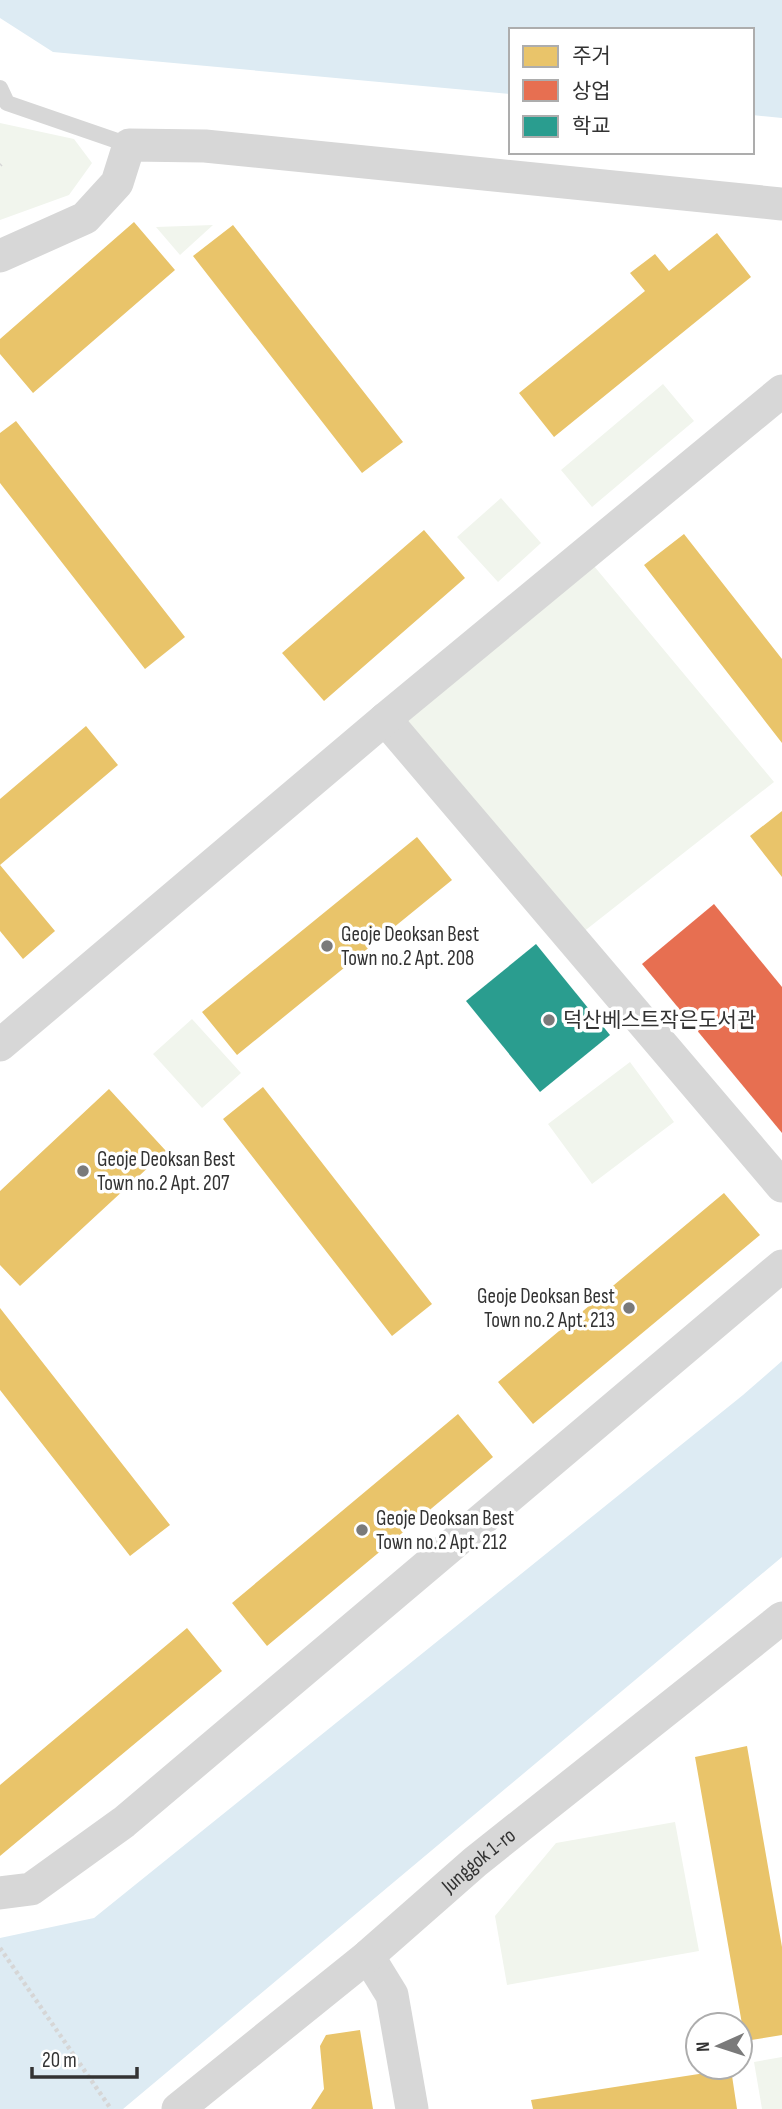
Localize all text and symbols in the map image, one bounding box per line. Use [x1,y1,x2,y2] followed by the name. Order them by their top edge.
[509,28,754,154] legend
[572,44,611,69] text: 주거
[572,79,611,104] text: 상업
[572,114,611,139] text: 학교
[341,922,479,971] place label: Geoje Deoksan Best Town no.2 Apt. 208
[319,938,335,954] marker: Geoje Deoksan Best Town no.2 Apt. 208
[563,1008,756,1033] place label: 덕산베스트작은도서관
[541,1012,557,1028] marker: 덕산베스트작은도서관
[97,1147,235,1196] place label: Geoje Deoksan Best Town no.2 Apt. 207
[75,1163,91,1179] marker: Geoje Deoksan Best Town no.2 Apt. 207
[477,1284,615,1333] place label: Geoje Deoksan Best Town no.2 Apt. 213
[621,1300,637,1316] marker: Geoje Deoksan Best Town no.2 Apt. 213
[376,1506,514,1555] place label: Geoje Deoksan Best Town no.2 Apt. 212
[354,1522,370,1538] marker: Geoje Deoksan Best Town no.2 Apt. 212
[436,1822,520,1899] street label: Junggok 1-ro
[684,2011,754,2081] north arrow
[32,2036,136,2080] scale bar
[692,2041,715,2052] text: N
[42,2048,77,2073] text: 20 m

